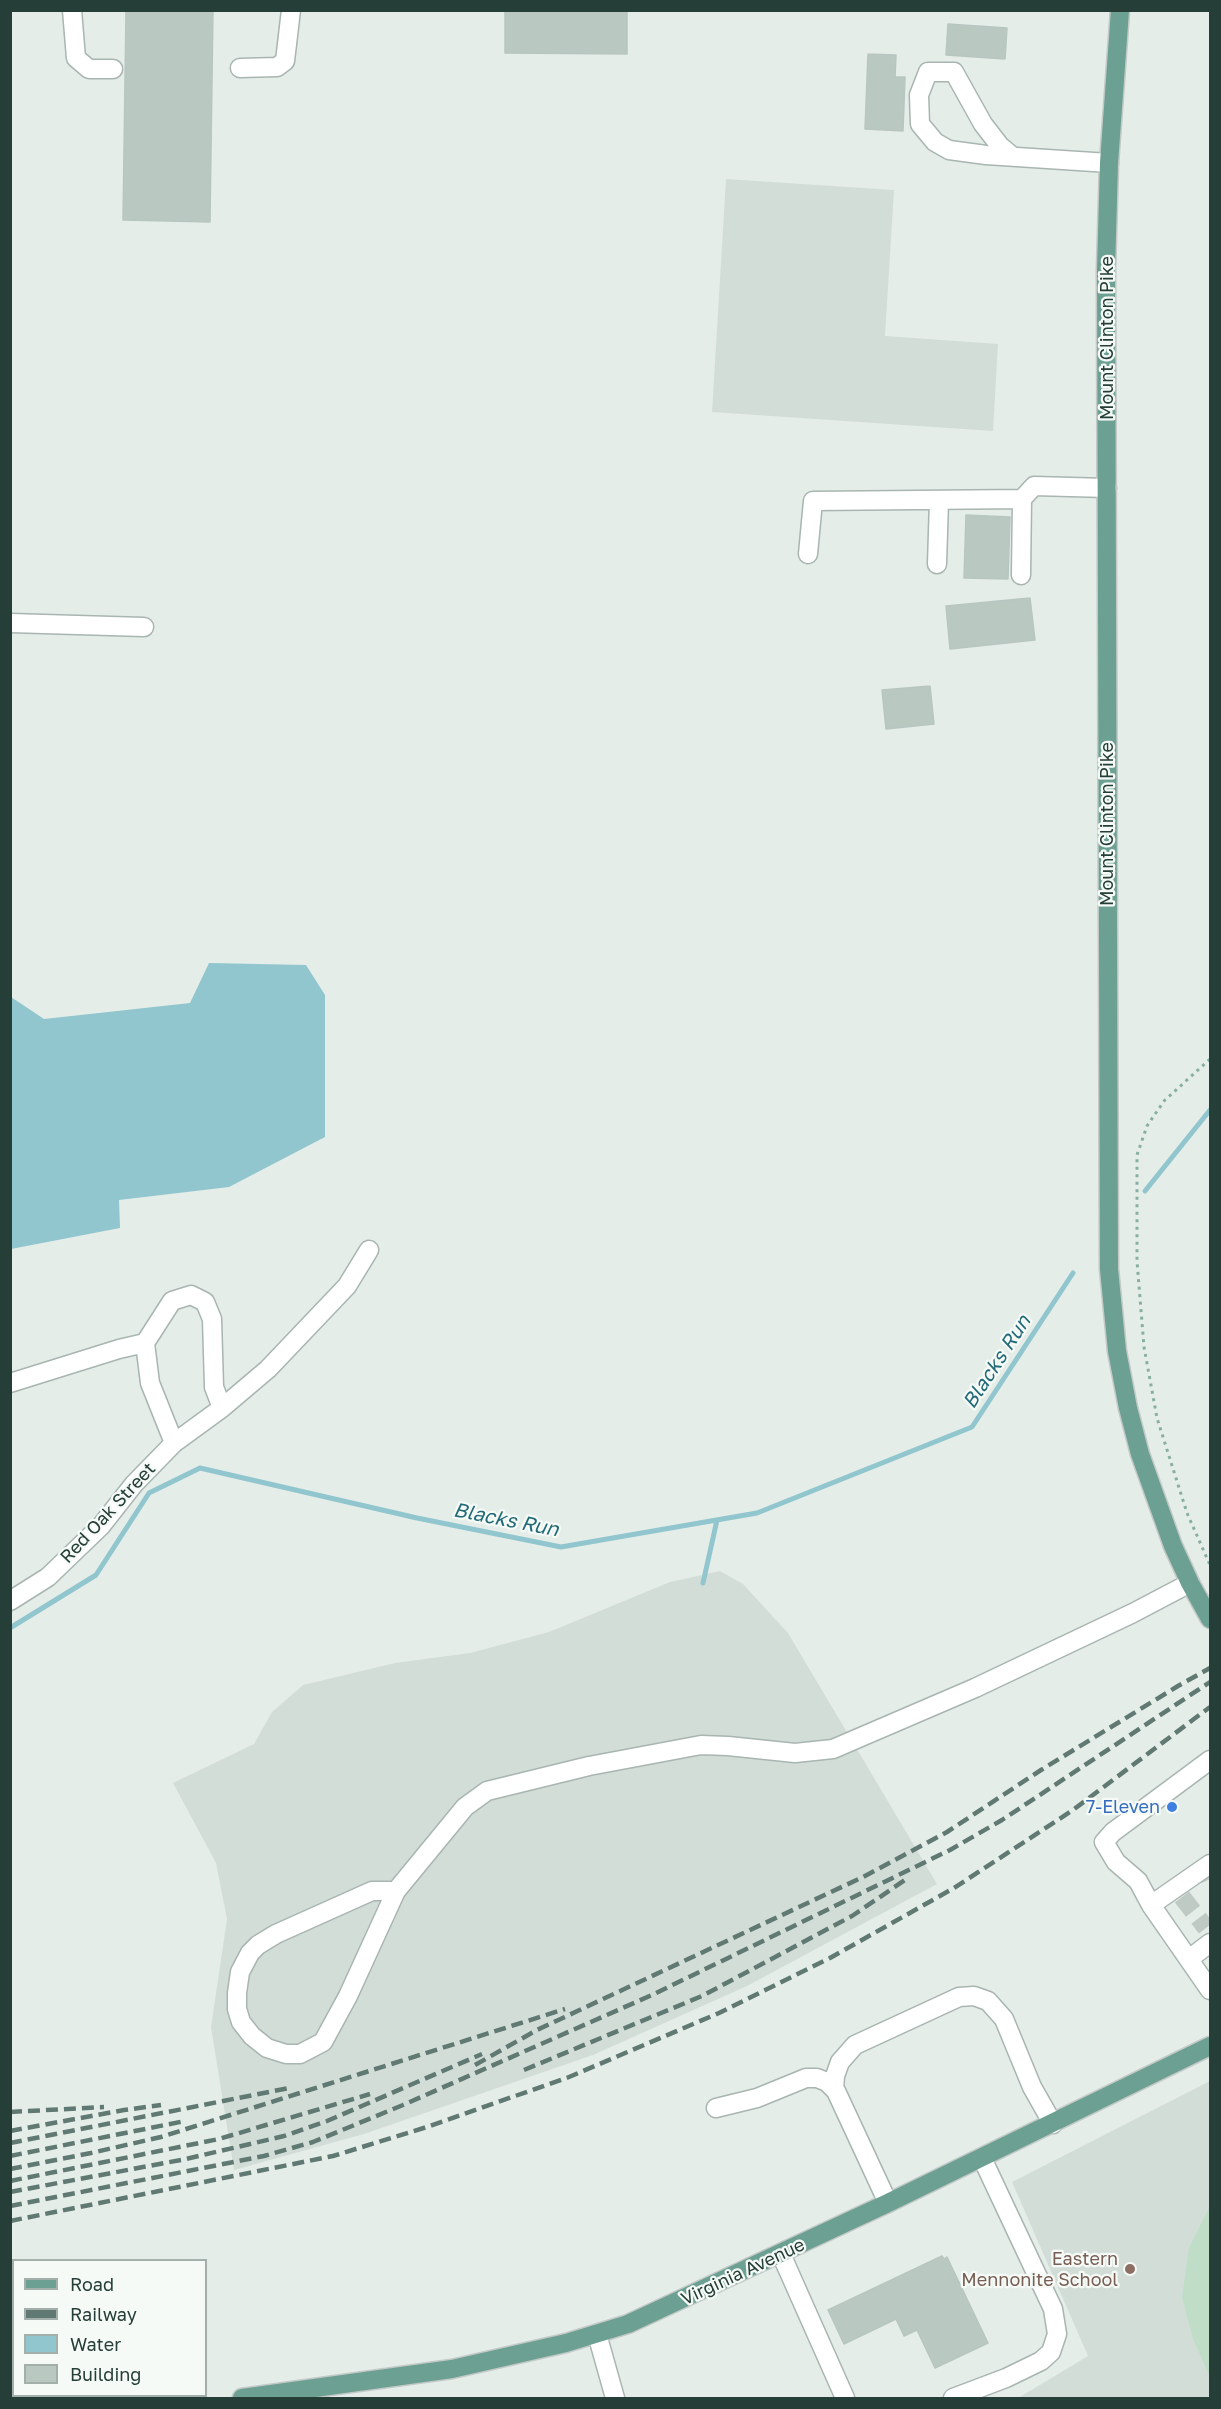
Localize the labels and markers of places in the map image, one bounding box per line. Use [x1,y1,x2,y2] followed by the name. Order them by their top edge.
[1086,1796,1160,1818] place label: 7-Eleven
[1165,1800,1179,1814] marker: 7-Eleven
[961,2248,1118,2290] place label: Eastern Mennonite School
[1123,2262,1137,2276] marker: Eastern Mennonite School

